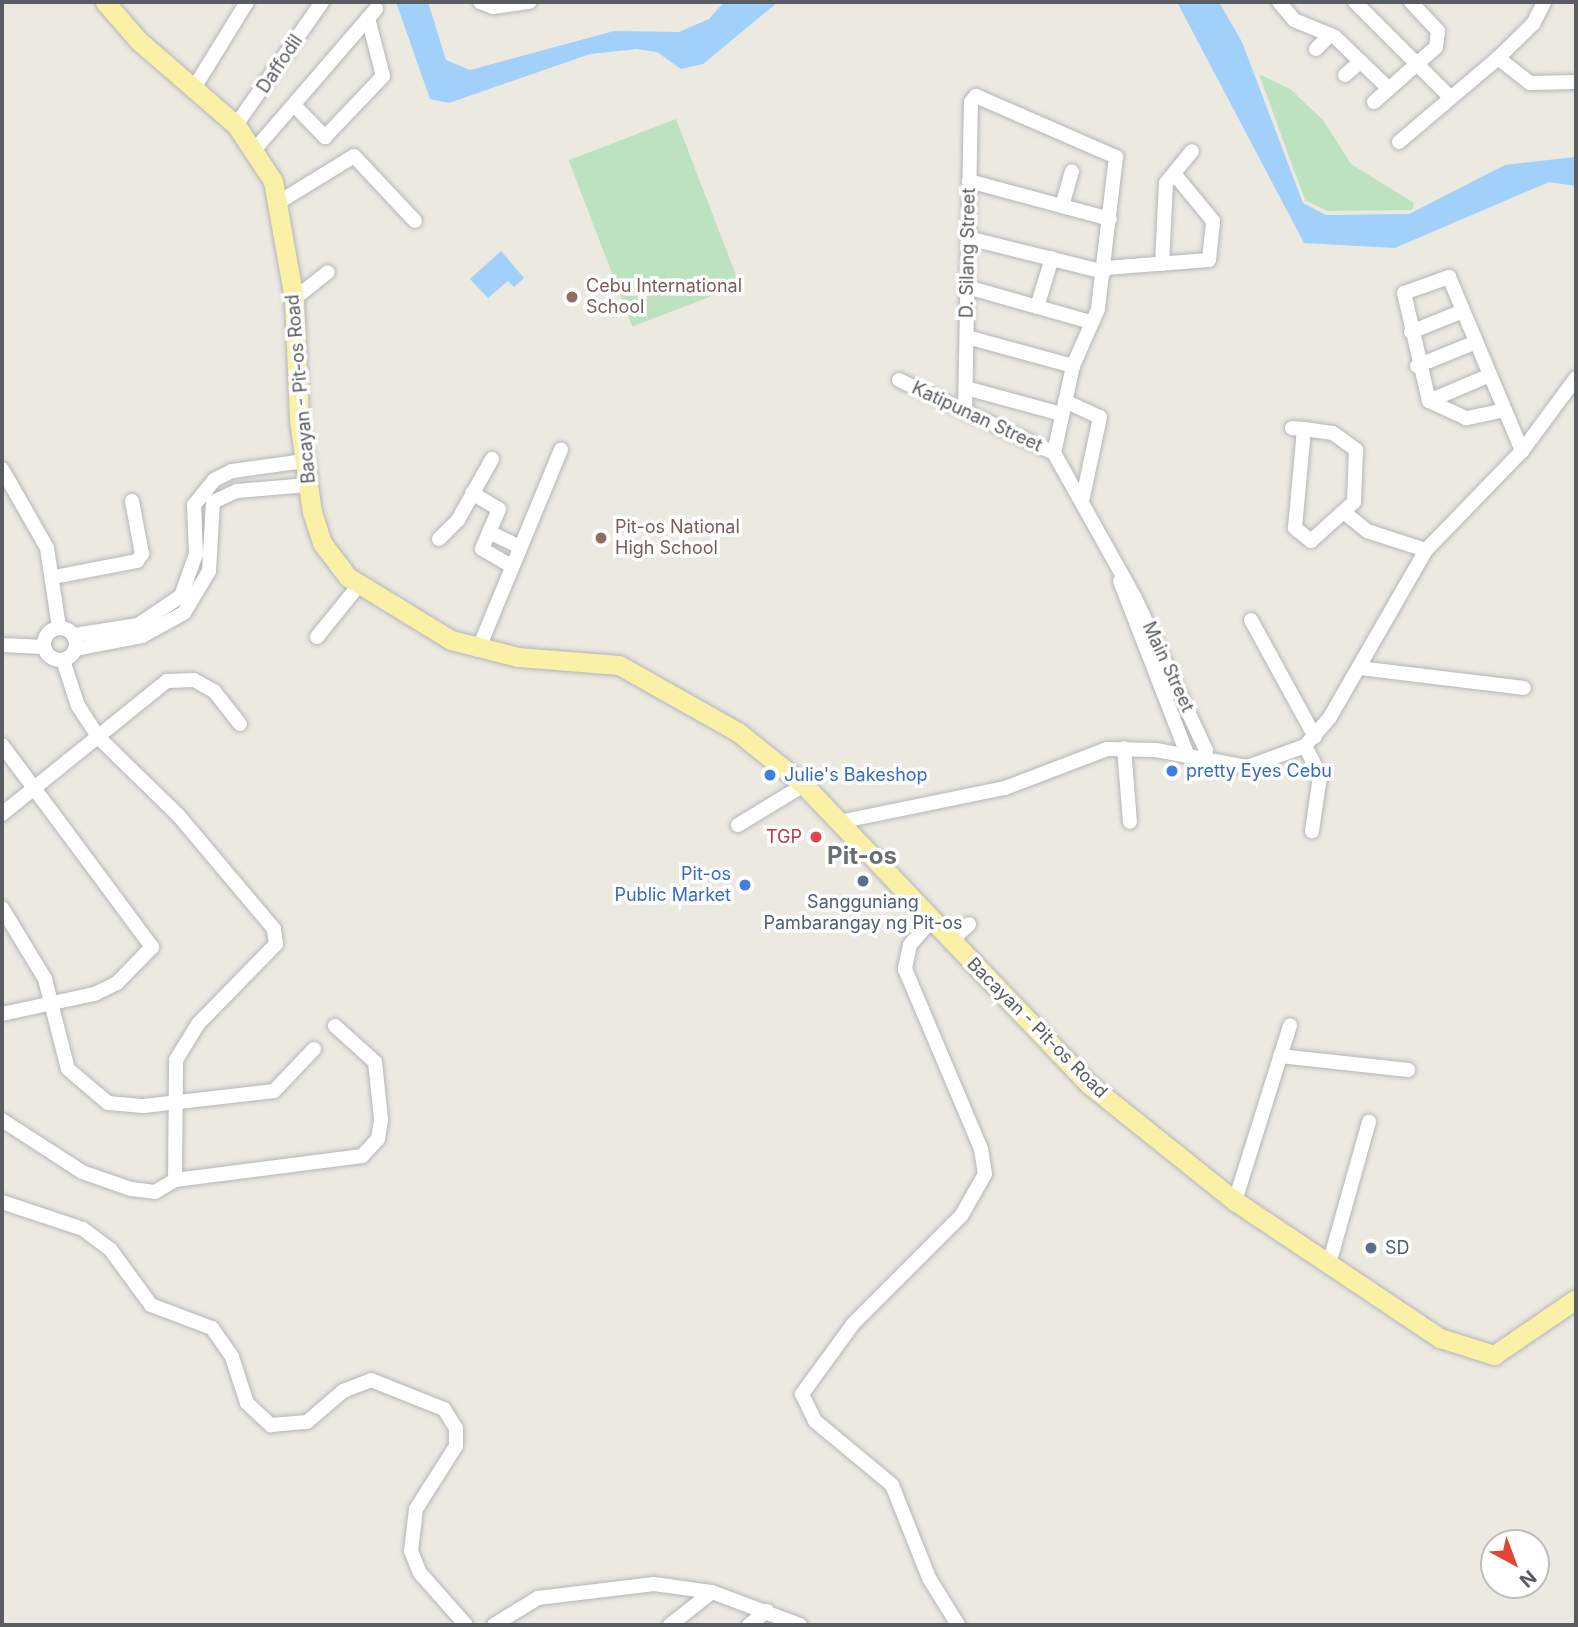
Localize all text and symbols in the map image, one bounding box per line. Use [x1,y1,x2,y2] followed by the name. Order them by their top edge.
[253,31,307,97] street label: Daffodil
[956,188,980,318] street label: D. Silang Street
[586,276,742,318] place label: Cebu International School
[564,289,580,305] marker: Cebu International School
[282,294,320,484] street label: Bacayan - Pit-os Road
[908,377,1046,457] street label: Katipunan Street
[615,517,740,560] place label: Pit-os National High School
[593,530,609,546] marker: Pit-os National High School
[1138,618,1198,716] street label: Main Street
[1186,760,1332,782] place label: pretty Eyes Cebu
[1164,763,1180,779] marker: pretty Eyes Cebu
[784,764,928,786] place label: Julie's Bakeshop
[762,767,778,783] marker: Julie's Bakeshop
[766,826,802,848] place label: TGP
[808,829,824,845] marker: TGP
[827,842,897,870] district label: Pit-os
[614,864,731,906] place label: Pit-os Public Market
[855,873,871,889] marker: Sangguniang Pambarangay ng Pit-os
[737,877,753,893] marker: Pit-os Public Market
[764,892,962,934] place label: Sangguniang Pambarangay ng Pit-os
[962,953,1112,1103] street label: Bacayan - Pit-os Road
[1385,1237,1410,1259] place label: SD
[1363,1240,1379,1256] marker: SD
[1480,1529,1550,1599] north arrow
[1515,1565,1541,1592] text: N

